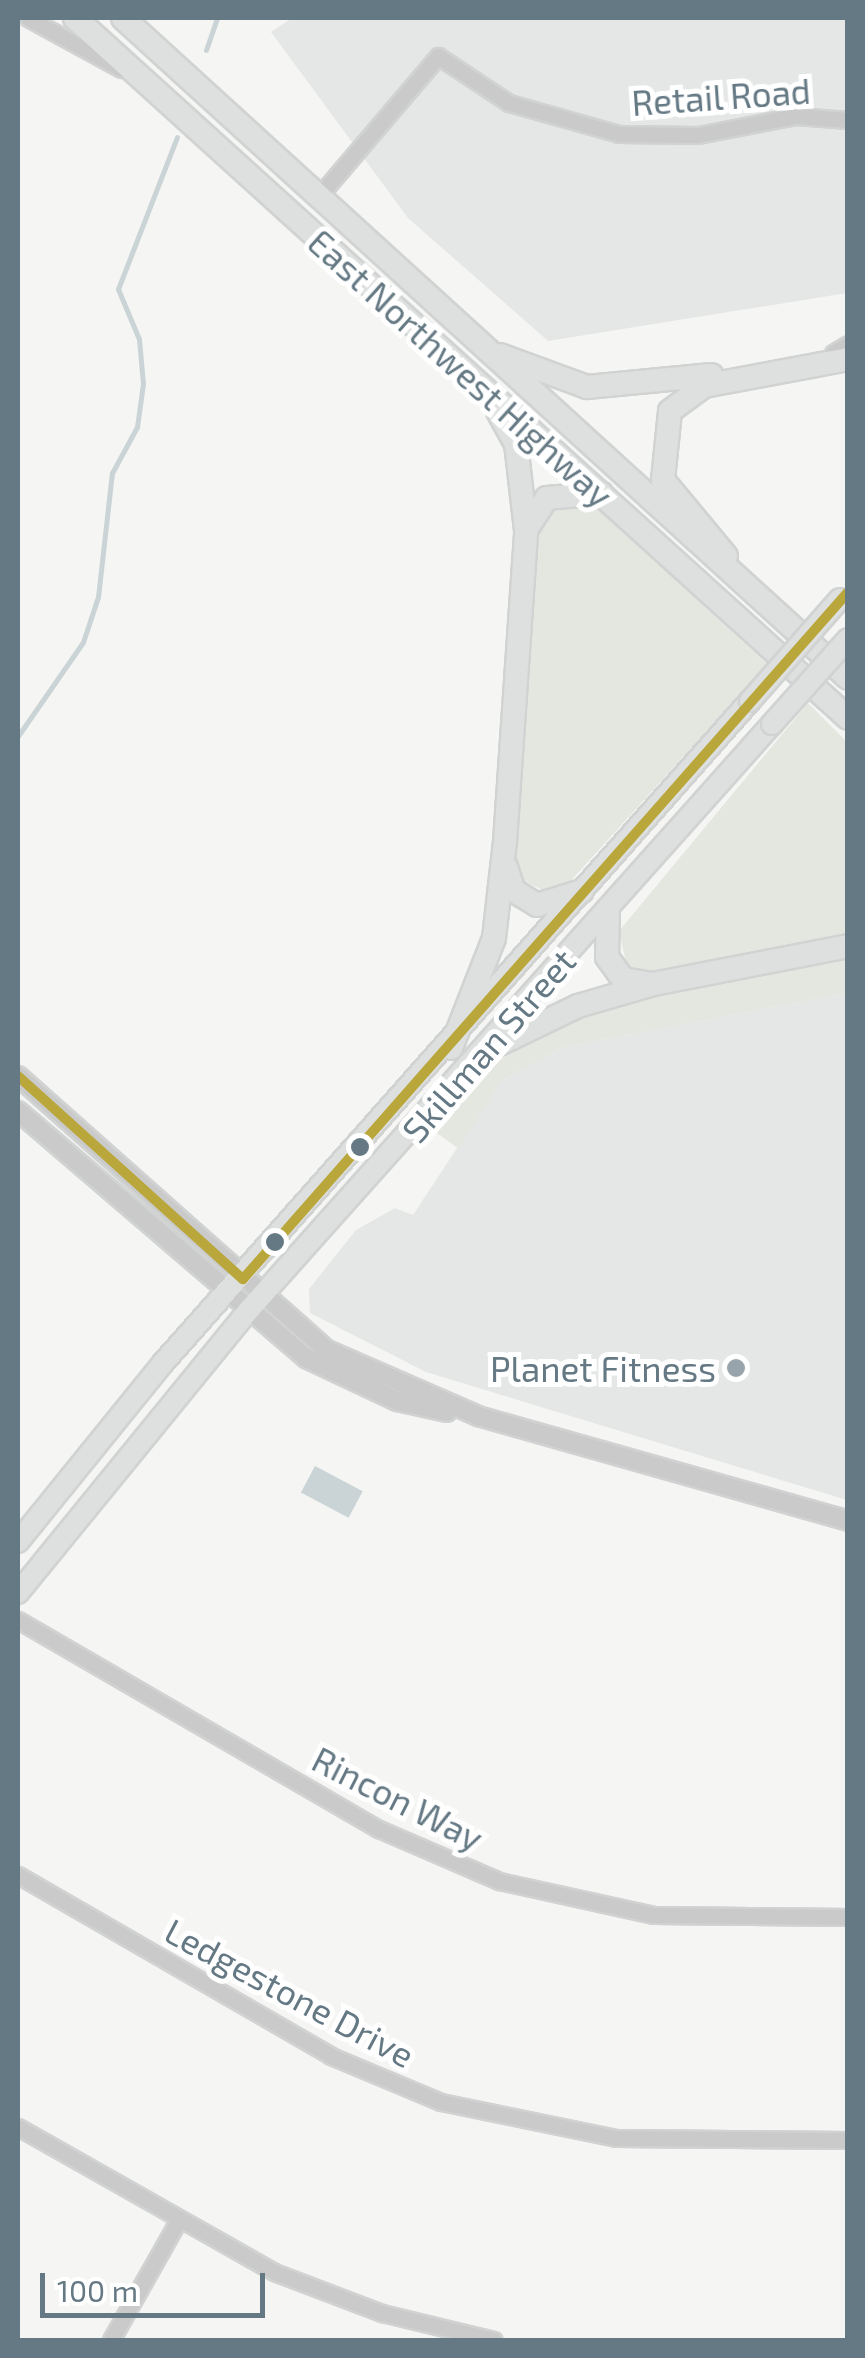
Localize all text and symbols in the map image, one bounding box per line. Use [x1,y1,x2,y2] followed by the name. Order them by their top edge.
[630,69,812,123] street label: Retail Road
[300,220,622,516] street label: East Northwest Highway
[393,940,583,1150] street label: Skillman Street
[350,1137,370,1157] unlabelled marker
[265,1232,285,1252] unlabelled marker
[490,1347,716,1389] place label: Planet Fitness
[725,1357,747,1379] marker: Planet Fitness
[306,1737,490,1859] street label: Rincon Way
[158,1909,422,2075] street label: Ledgestone Drive
[45,2253,270,2315] scale bar
[57,2272,138,2308] text: 100 m

